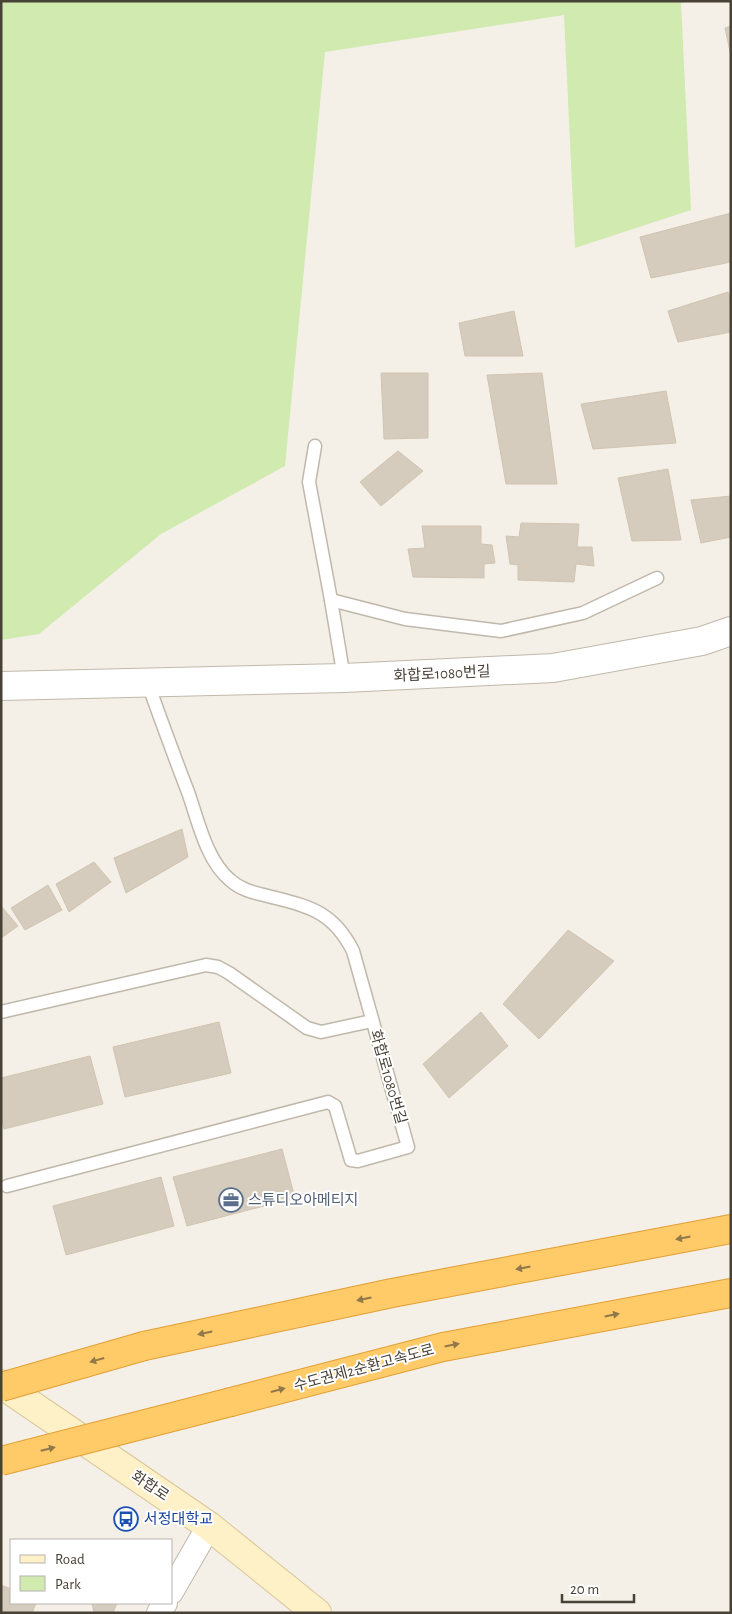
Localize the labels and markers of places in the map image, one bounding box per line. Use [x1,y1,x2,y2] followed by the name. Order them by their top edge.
[218,1187,244,1213] office icon: 스튜디오아메티지
[248,1192,358,1208] place label: 스튜디오아메티지
[113,1506,139,1532] bus stop icon: 서정대학교
[144,1510,213,1527] place label: 서정대학교

